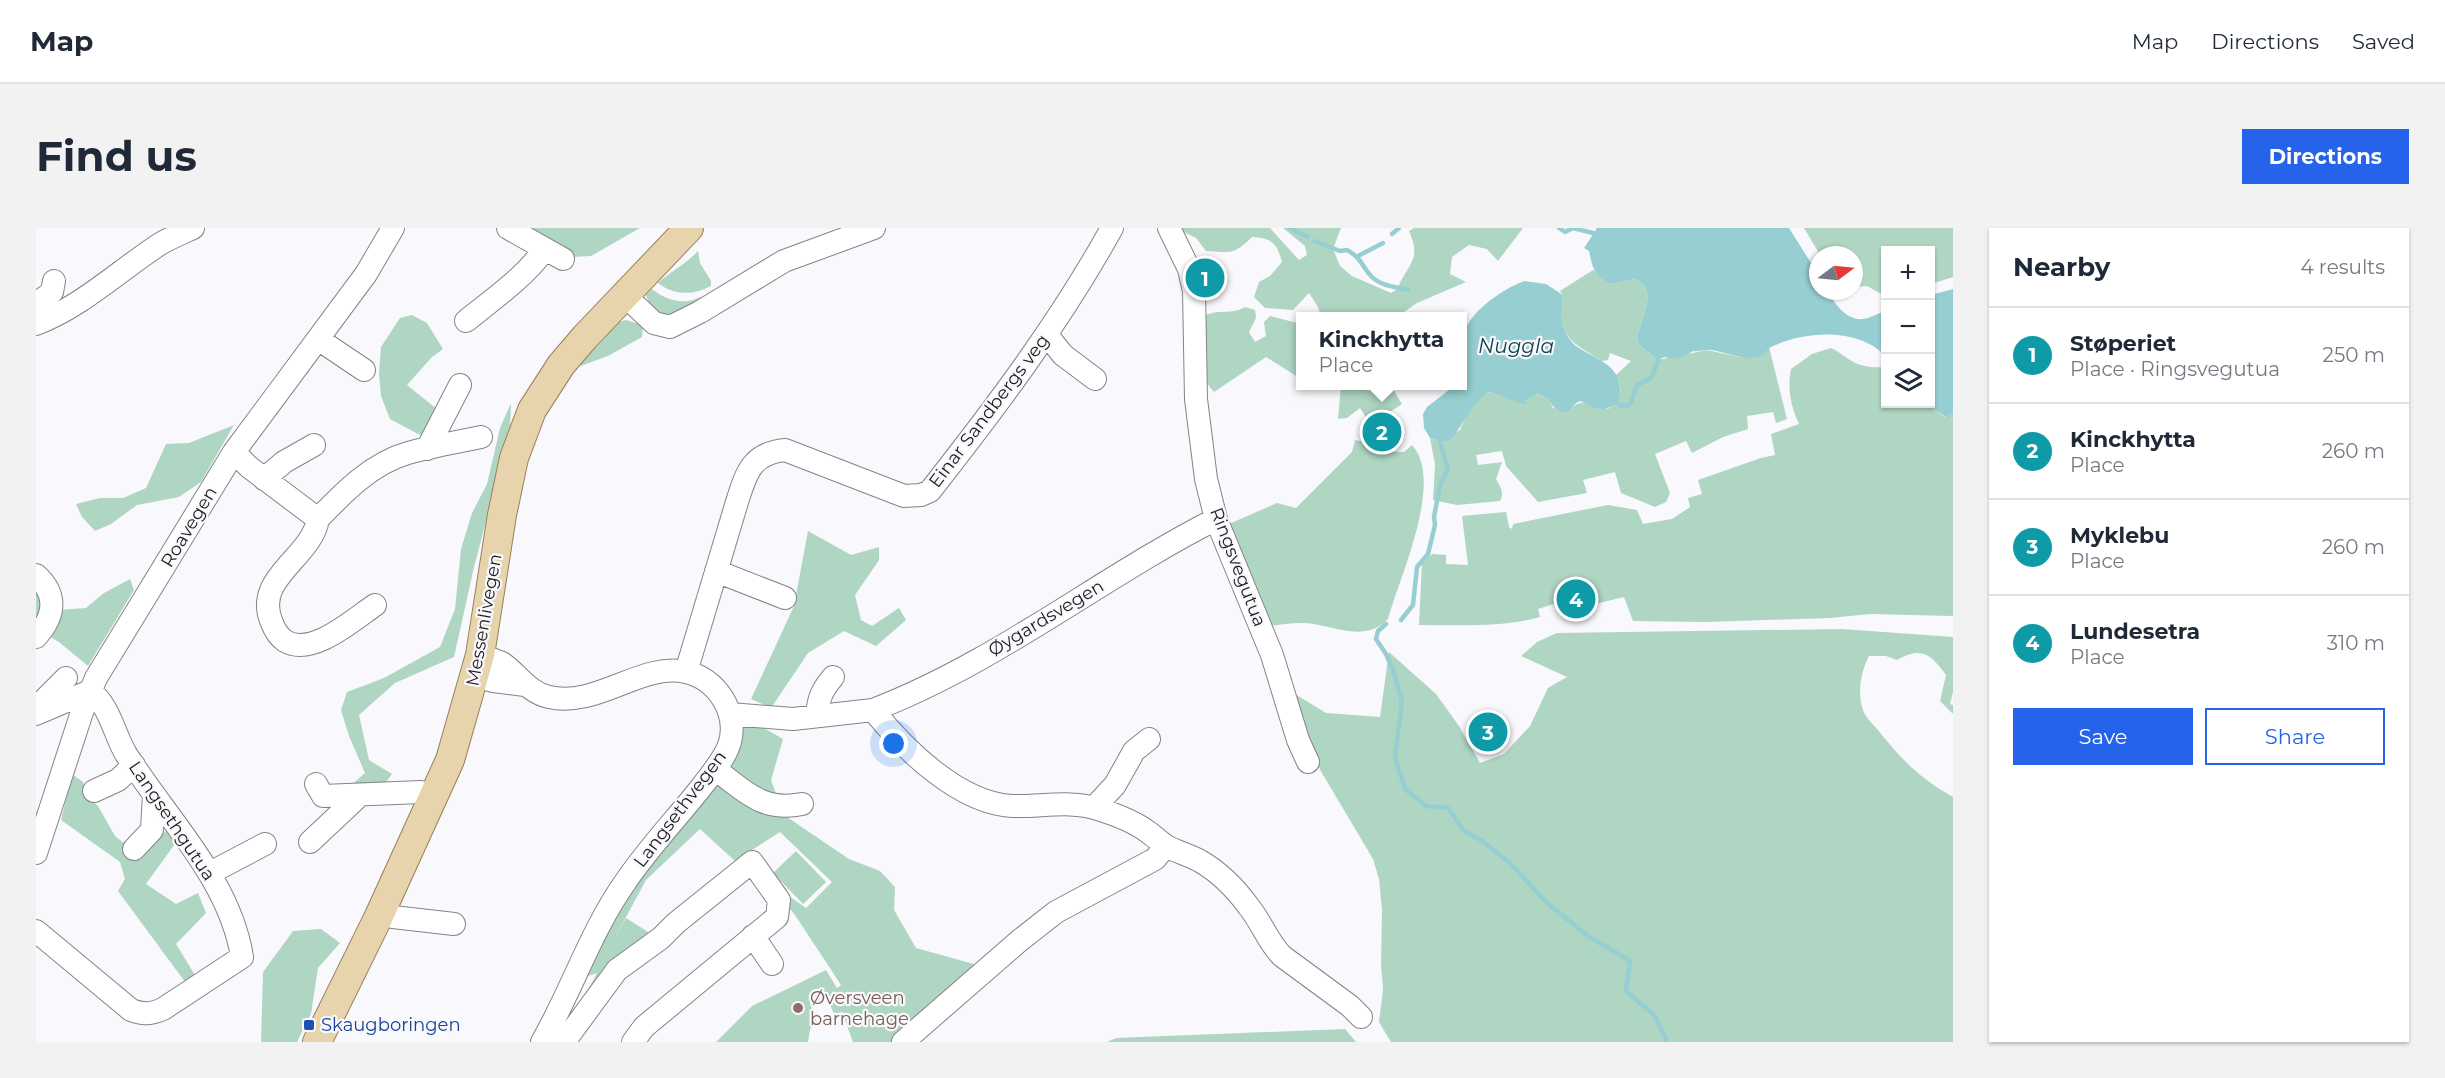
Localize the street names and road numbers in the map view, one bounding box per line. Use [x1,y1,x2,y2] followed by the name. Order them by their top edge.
[924,330,1054,492] street label: Einar Sandbergs veg
[156,483,222,571] street label: Roavegen
[1205,504,1271,630] street label: Ringsvegutua
[462,552,506,688] street label: Messenlivegen
[984,575,1108,661] street label: Øygardsvegen
[629,746,731,872] street label: Langsethvegen
[124,757,220,885] street label: Langsethgutua

